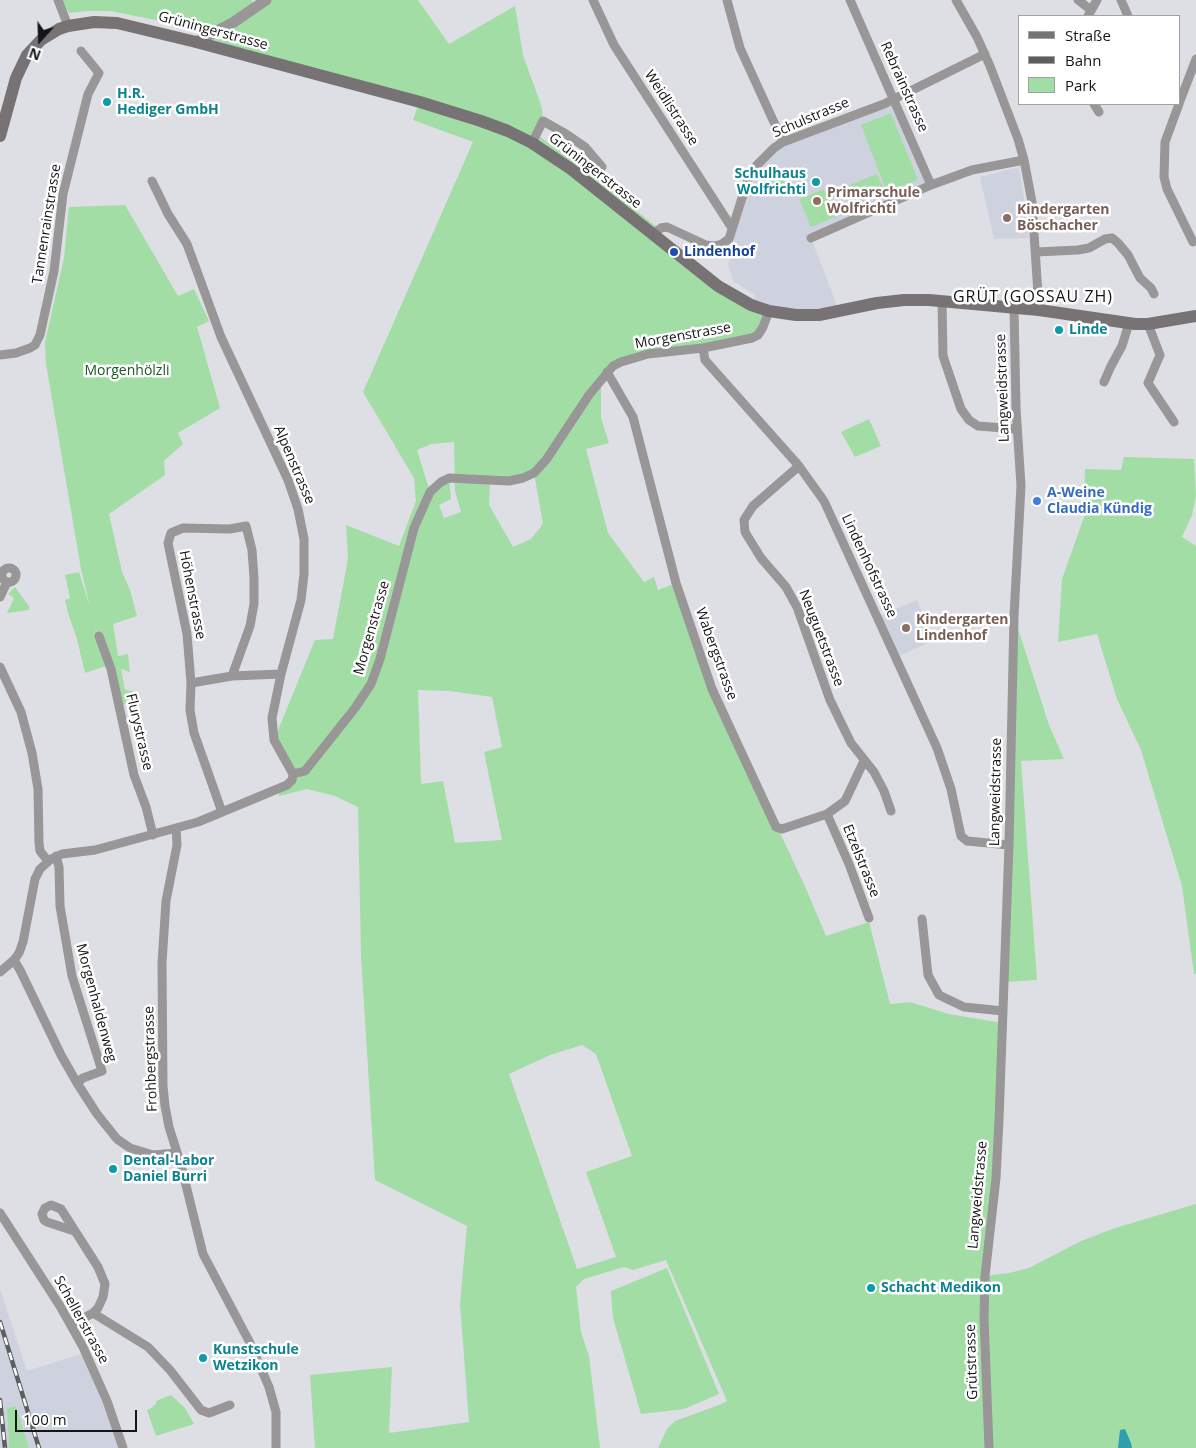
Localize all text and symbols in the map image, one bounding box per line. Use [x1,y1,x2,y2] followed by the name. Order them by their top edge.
[156,8,270,54] street label: Grüningerstrasse
[15,15,65,65] north arrow
[1018,15,1181,105] legend
[1065,25,1111,45] text: Straße
[877,39,931,135] street label: Rebrainstrasse
[26,44,43,65] text: N
[1065,50,1101,70] text: Bahn
[640,67,702,149] street label: Weidlistrasse
[1065,75,1096,95] text: Park
[117,86,219,118] place label: H.R. Hediger GmbH
[770,94,852,142] street label: Schulstrasse
[101,96,113,108] marker: H.R. Hediger GmbH
[545,130,645,212] street label: Grüningerstrasse
[29,163,65,285] street label: Tannenrainstrasse
[735,166,806,198] place label: Schulhaus Wolfrichti
[810,176,822,188] marker: Schulhaus Wolfrichti
[827,185,920,218] place label: Primarschule Wolfrichti
[811,195,823,207] marker: Primarschule Wolfrichti
[1017,202,1110,234] place label: Kindergarten Böschacher
[1001,212,1013,224] marker: Kindergarten Böschacher
[684,244,755,260] place label: Lindenhof
[668,246,680,258] marker: Lindenhof
[951,287,1115,307] district label: GRÜT (GOSSAU ZH)
[634,319,732,353] street label: Morgenstrasse
[1069,322,1108,338] place label: Linde
[1053,324,1065,336] marker: Linde
[993,334,1013,442] street label: Langweidstrasse
[85,363,169,379] park label: Morgenhölzli
[270,423,318,507] street label: Alpenstrasse
[1047,485,1152,518] place label: A-Weine Claudia Kündig
[1031,495,1043,507] marker: A-Weine Claudia Kündig
[838,511,900,621] street label: Lindenhofstrasse
[175,549,209,641] street label: Höhenstrasse
[351,579,393,677] street label: Morgenstrasse
[795,587,847,689] street label: Neuguetstrasse
[692,606,740,702] street label: Wabergstrasse
[916,612,1009,644] place label: Kindergarten Lindenhof
[900,622,912,634] marker: Kindergarten Lindenhof
[122,692,156,772] street label: Flurystrasse
[987,738,1005,846] street label: Langweidstrasse
[839,822,883,900] street label: Etzelstrasse
[72,942,120,1064] street label: Morgenhaldenweg
[141,1006,161,1112] street label: Frohbergstrasse
[965,1140,991,1250] street label: Langweidstrasse
[123,1153,214,1186] place label: Dental-Labor Daniel Burri
[107,1163,119,1175] marker: Dental-Labor Daniel Burri
[50,1273,112,1367] street label: Schellerstrasse
[881,1280,1001,1296] place label: Schacht Medikon
[865,1282,877,1294] marker: Schacht Medikon
[962,1324,982,1400] street label: Grütstrasse
[213,1342,299,1374] place label: Kunstschule Wetzikon
[197,1352,209,1364] marker: Kunstschule Wetzikon
[18,1400,140,1432] scale bar
[23,1409,67,1429] text: 100 m

